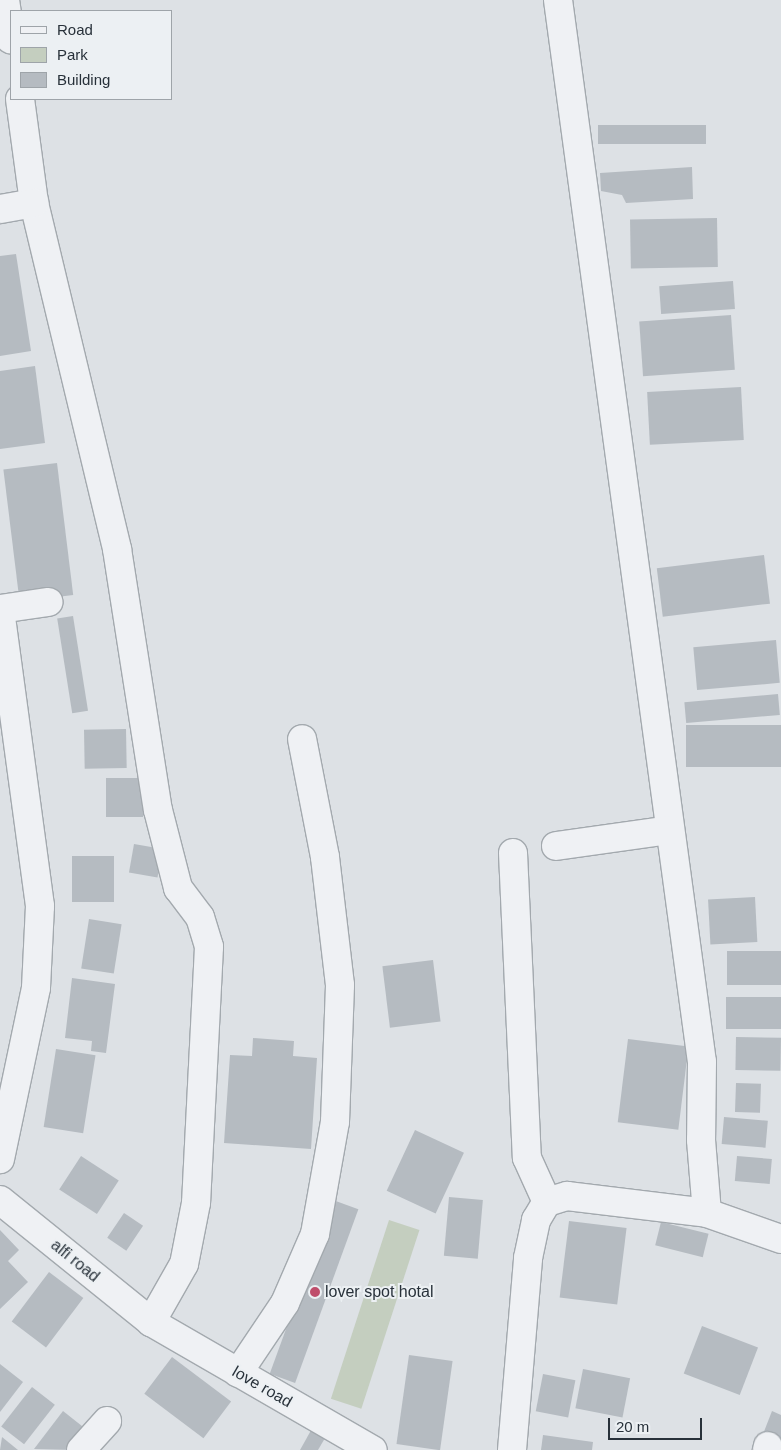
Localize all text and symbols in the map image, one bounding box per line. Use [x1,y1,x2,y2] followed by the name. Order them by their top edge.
[10,10,172,100] legend
[57,21,93,38] text: Road
[57,46,88,63] text: Park
[57,71,110,88] text: Building
[47,1236,103,1286] street label: alfi road
[325,1282,434,1302] place label: lover spot hotal
[309,1286,321,1298] marker: lover spot hotal
[229,1362,295,1412] street label: love road
[611,1408,705,1440] scale bar
[616,1418,649,1435] text: 20 m

